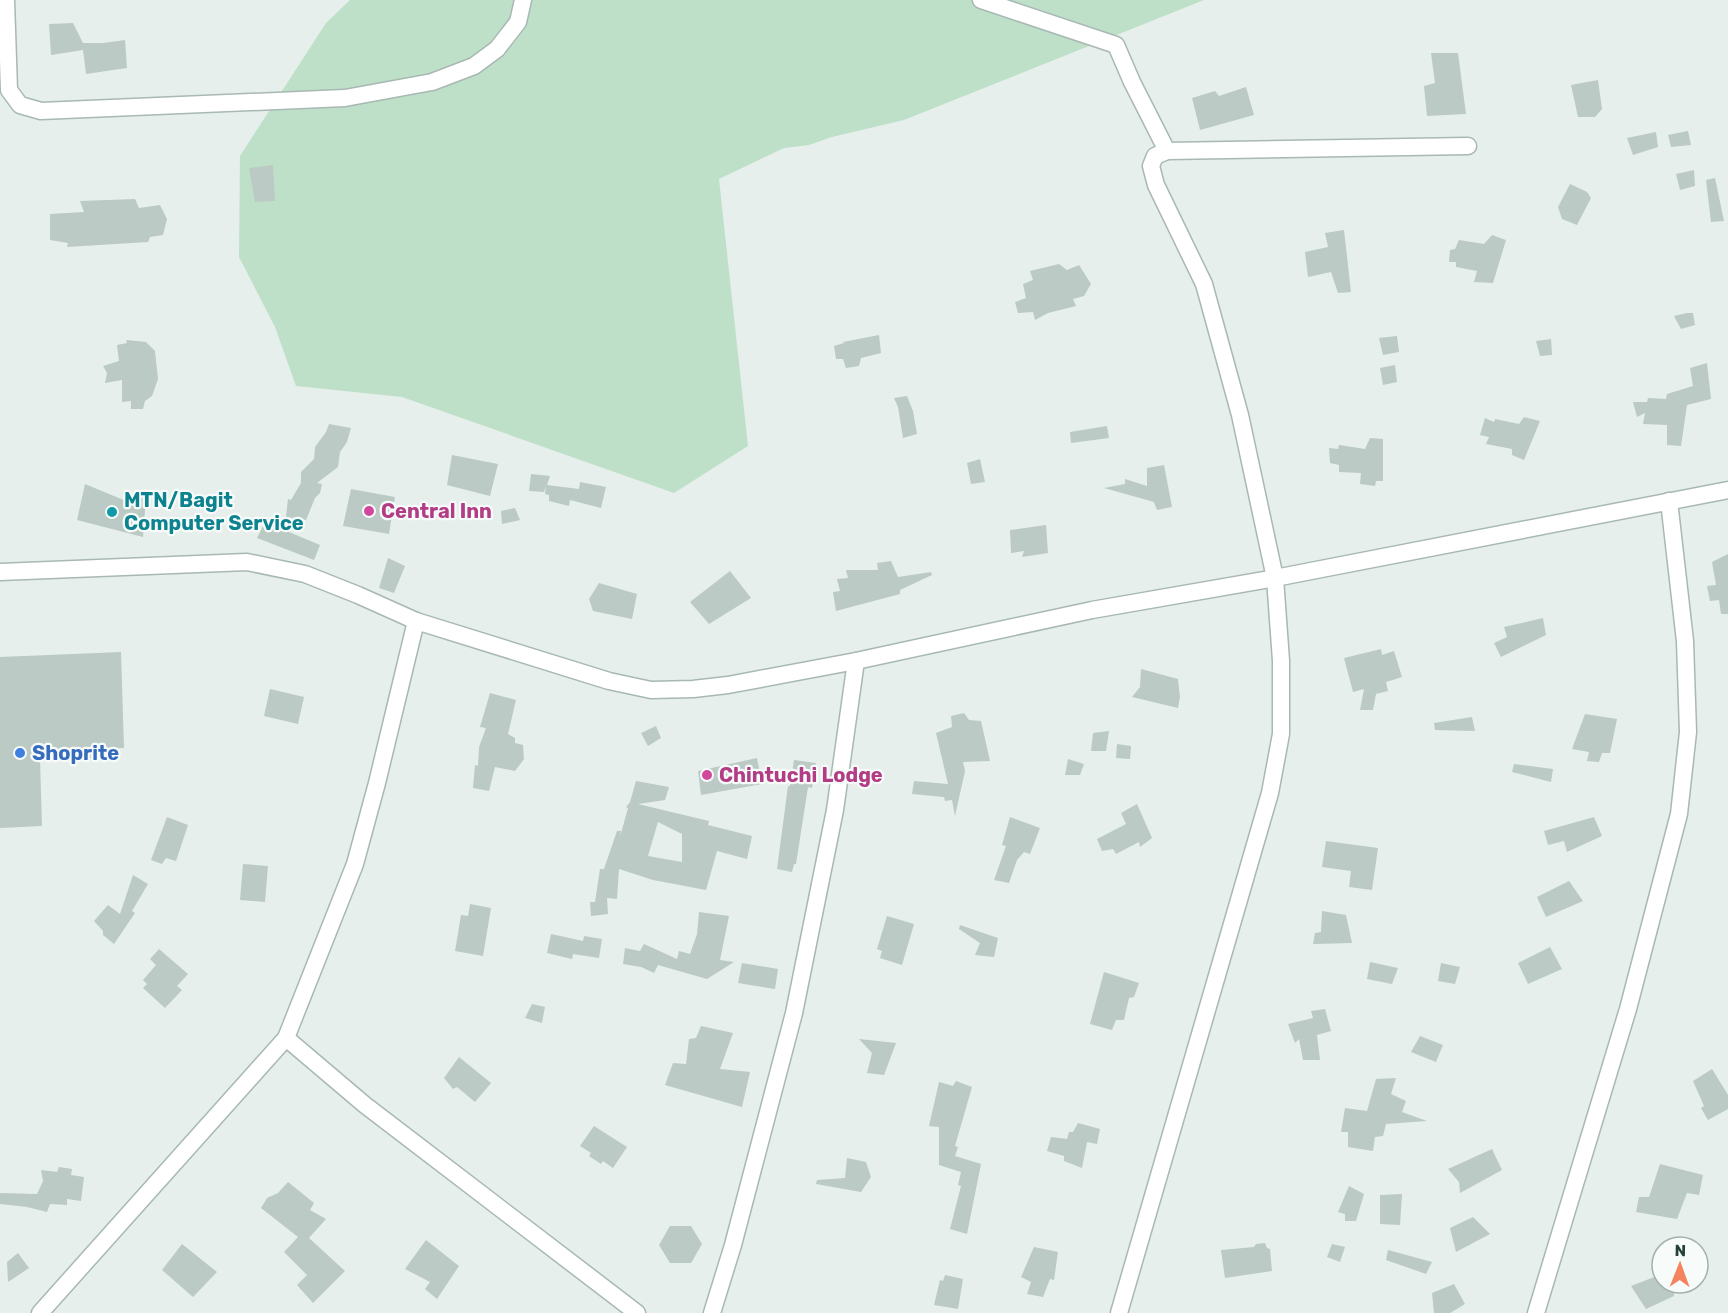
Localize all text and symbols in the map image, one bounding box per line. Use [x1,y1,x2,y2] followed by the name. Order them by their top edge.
[124,488,304,535] place label: MTN/Bagit Computer Service
[381,499,492,523] place label: Central Inn
[362,504,376,518] marker: Central Inn
[105,505,119,519] marker: MTN/Bagit Computer Service
[32,741,119,765] place label: Shoprite
[13,746,27,760] marker: Shoprite
[719,763,883,787] place label: Chintuchi Lodge
[700,768,714,782] marker: Chintuchi Lodge
[1650,1235,1710,1295] north arrow
[1674,1241,1686,1260] text: N

